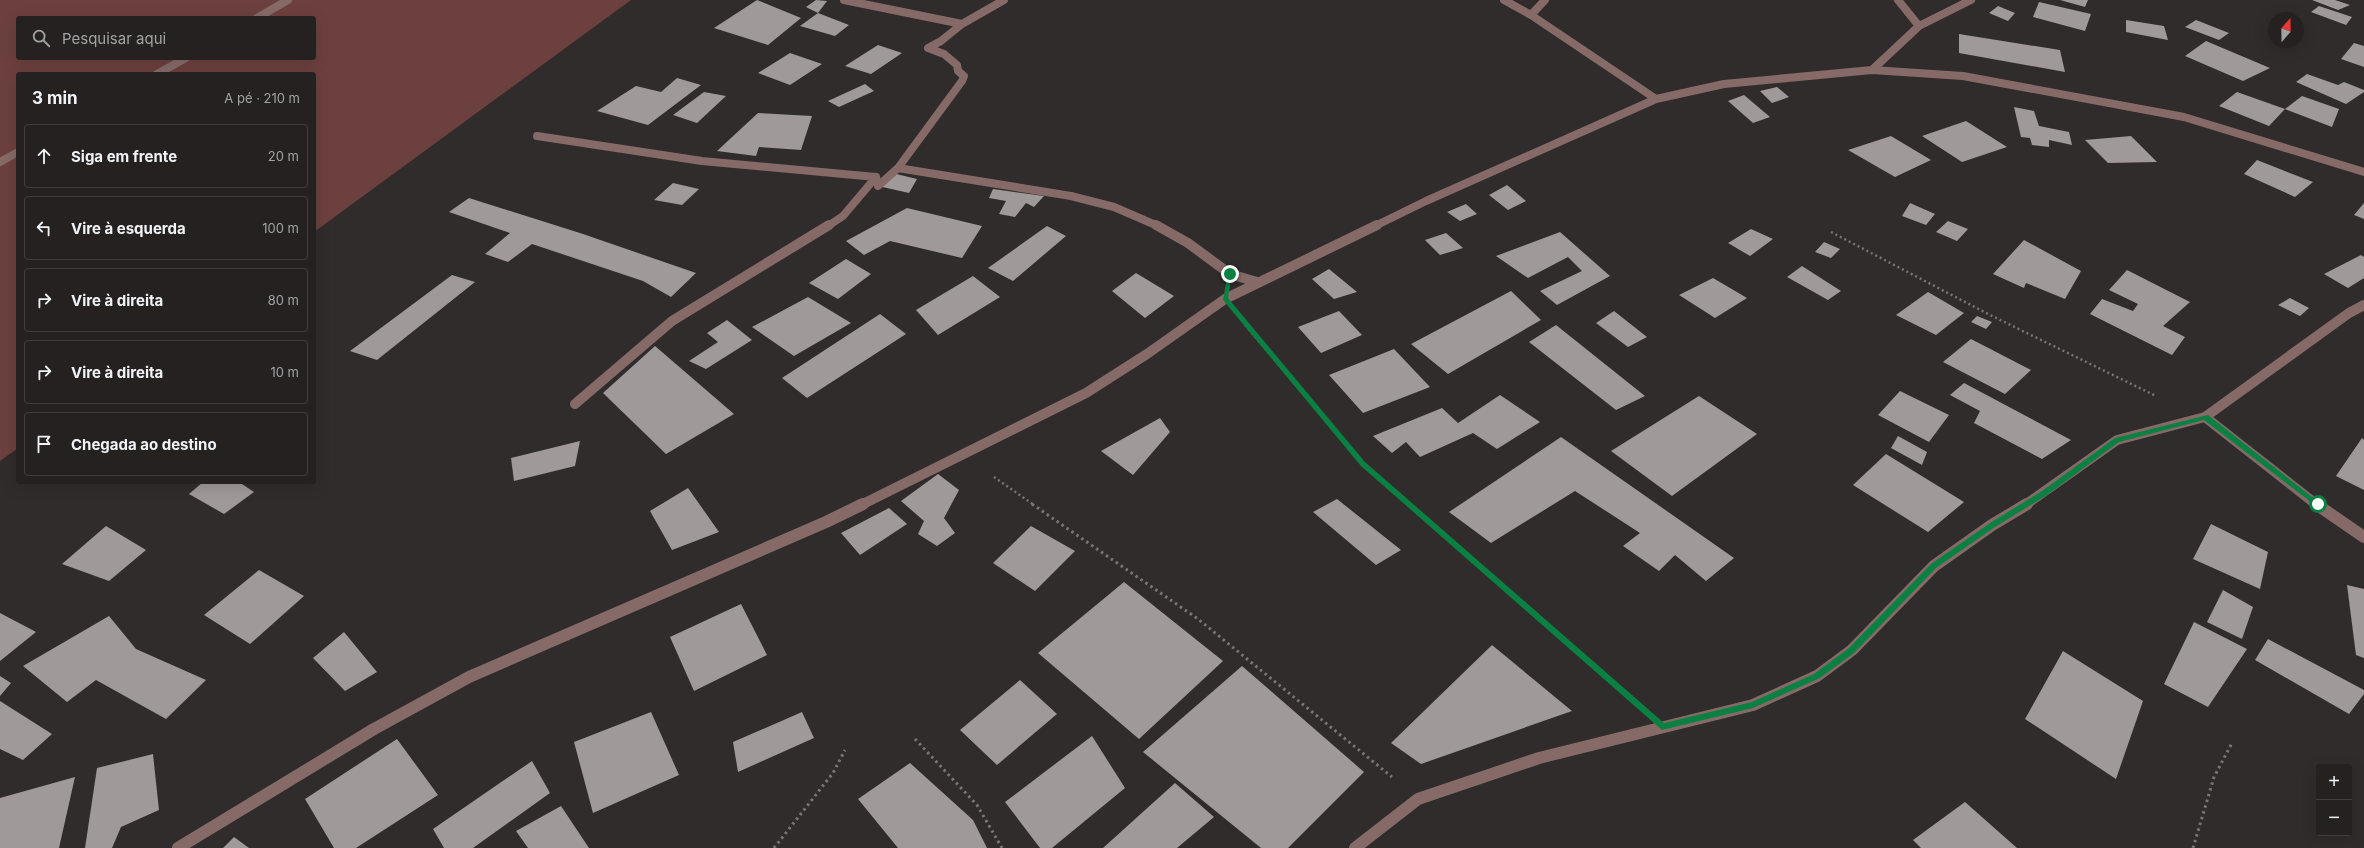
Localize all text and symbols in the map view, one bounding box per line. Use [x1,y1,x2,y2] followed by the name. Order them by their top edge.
[2268,12,2304,48] north arrow
[16,16,316,60] search box
[30,27,52,49] icon: search
[62,29,166,48] text: Pesquisar aqui
[32,88,78,108] text: 3 min
[224,90,300,106] text: A pé · 210 m
[33,145,55,167] icon: ahead
[71,147,177,166] text: Siga em frente
[268,148,299,164] text: 20 m
[33,217,55,239] icon: left
[71,219,186,238] text: Vire à esquerda
[262,220,299,236] text: 100 m
[1221,265,1239,283] route end
[33,289,55,311] icon: right
[71,291,163,310] text: Vire à direita
[268,292,299,308] text: 80 m
[33,361,55,383] icon: right
[71,363,163,382] text: Vire à direita
[270,364,299,380] text: 10 m
[33,433,55,455] icon: arrive
[71,435,217,454] text: Chegada ao destino
[2309,495,2327,513] route start
[2316,764,2352,836] map controls
[2316,764,2352,800] button: +
[2316,800,2352,836] button: −

